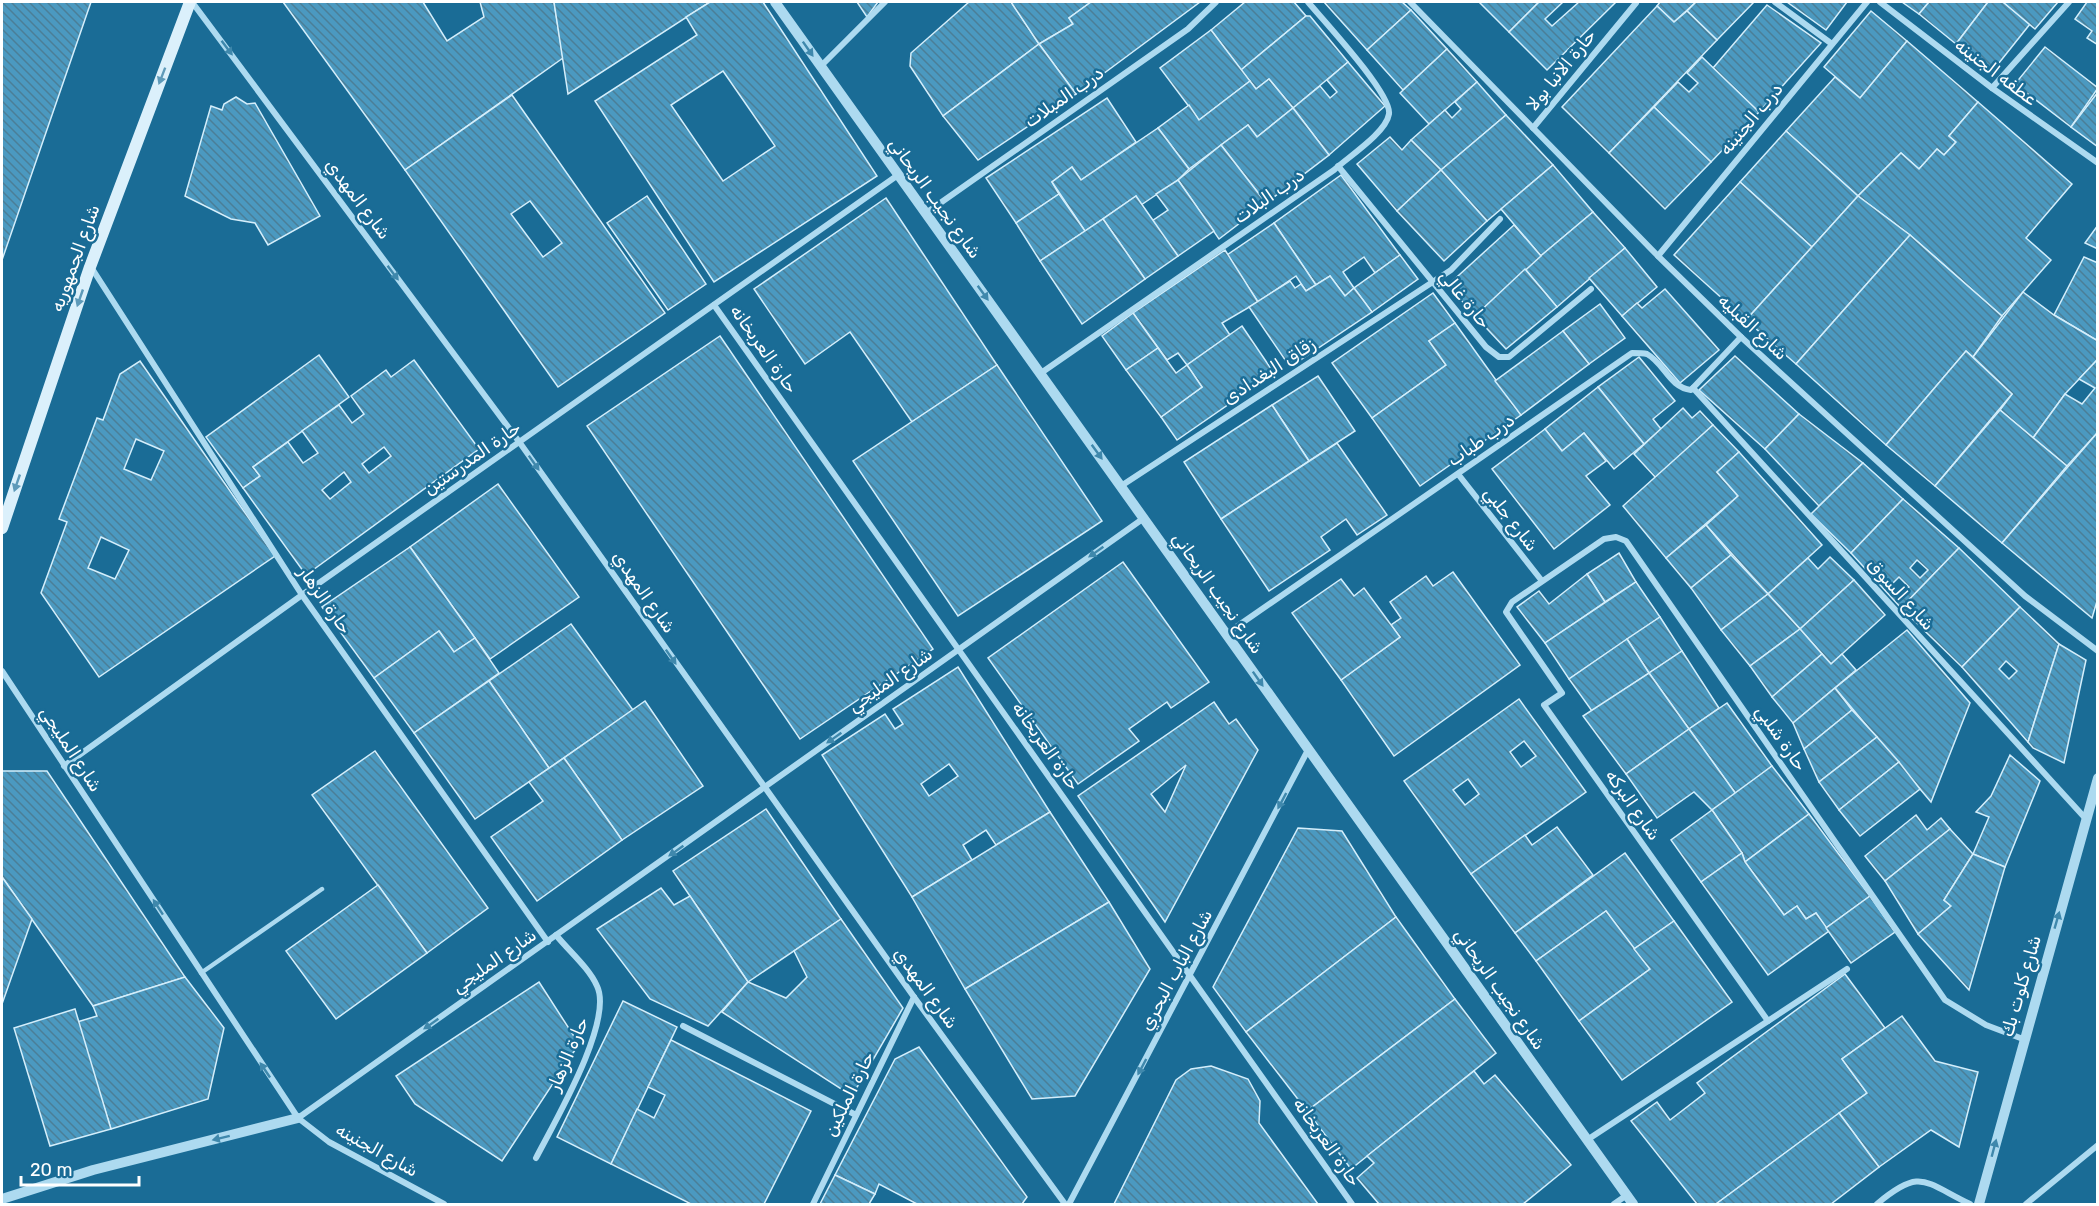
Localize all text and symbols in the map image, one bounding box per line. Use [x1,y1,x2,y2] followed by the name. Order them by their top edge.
[1521,25,1601,115] street label: حارة الانبا بولا
[1951,34,2042,110] street label: عطفه الجنينه
[221,40,233,56] one-way arrow
[802,41,814,57] one-way arrow
[1020,62,1108,132] street label: درب المبلات
[156,67,166,85] one-way arrow
[1714,78,1788,160] street label: درب الجنينه
[882,133,986,264] street label: شارع نجيب الريحاني
[320,154,396,244] street label: شارع المهدي
[1229,164,1309,228] street label: درب البلات
[45,201,106,315] street label: شارع الجمهوريه
[387,265,399,280] one-way arrow
[1433,265,1495,334] street label: حارة غالي
[977,285,989,301] one-way arrow
[74,289,84,307] one-way arrow
[1713,289,1792,365] street label: شارع القبليه
[725,300,803,398] street label: حارة العربخانه
[1218,333,1320,409] street label: زقاق البغدادى
[1443,409,1519,471] street label: درب طباب
[419,416,525,500] street label: حارة المدرستين
[1091,443,1103,459] one-way arrow
[528,455,540,471] one-way arrow
[12,474,21,492] one-way arrow
[1477,482,1543,557] street label: شارع جلبي
[1166,528,1268,659] street label: شارع نجيب الريحاني
[1089,546,1105,558] one-way arrow
[607,547,680,638] street label: شارع المهدي
[1862,553,1939,635] street label: شارع السوق
[293,561,356,638] street label: حارة الزهار
[844,643,938,719] street label: شارع المليجي
[665,648,677,664] one-way arrow
[1252,671,1264,686] one-way arrow
[1007,697,1085,795] street label: حارة العربخانه
[1749,701,1812,776] street label: حارة شلبي
[33,702,107,797] street label: شارع المليجي
[827,732,843,744] one-way arrow
[1600,765,1665,845] street label: شارع البركه
[1277,793,1286,810] one-way arrow
[668,845,684,857] one-way arrow
[152,899,163,915] one-way arrow
[1135,906,1218,1035] street label: شارع الباب البحري
[2053,910,2062,928] one-way arrow
[448,924,542,1000] street label: شارع المليجي
[1448,924,1550,1055] street label: شارع نجيب الريحاني
[1996,933,2047,1040] street label: شارع كلوت بك
[888,943,963,1034] street label: شارع المهدي
[542,1014,593,1095] street label: حارة الزهار
[423,1018,439,1030] one-way arrow
[819,1048,879,1140] street label: حارة الملكين
[1137,1058,1147,1075] one-way arrow
[260,1061,271,1078] one-way arrow
[1288,1093,1366,1191] street label: حارة العربخانه
[331,1118,422,1183] street label: شارع الجنينه
[212,1133,230,1143] one-way arrow
[1989,1139,1999,1157] one-way arrow
[21,1149,140,1187] scale bar
[30,1159,72,1181] text: 20 m

